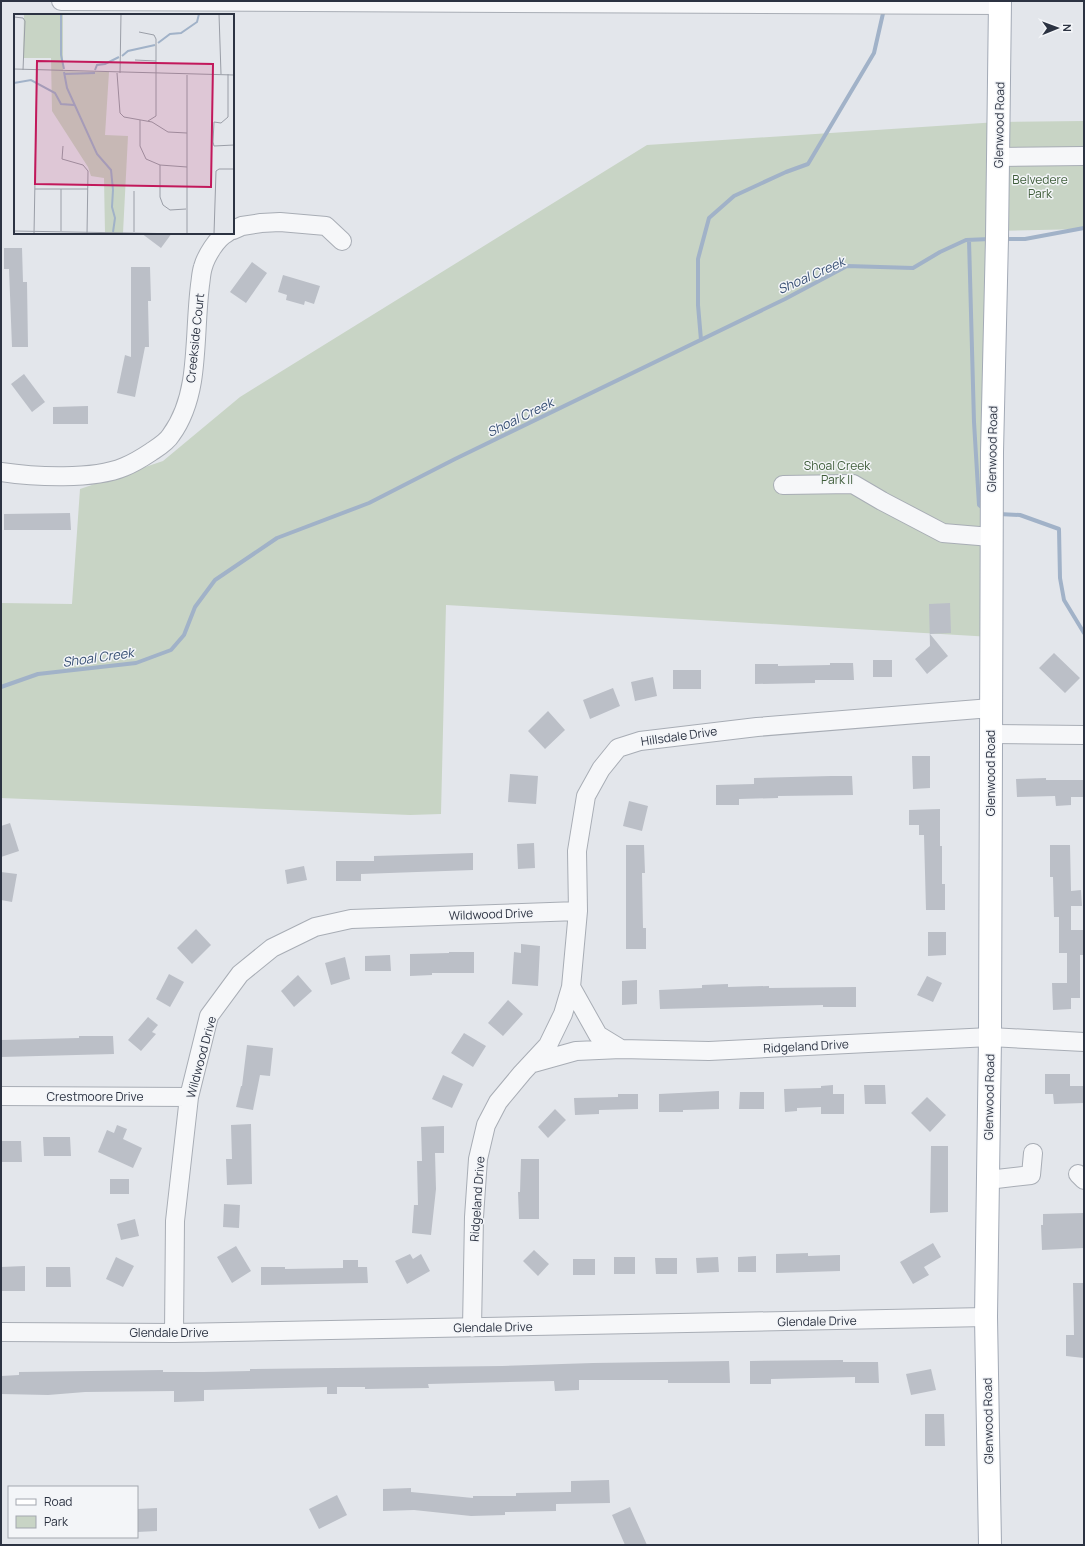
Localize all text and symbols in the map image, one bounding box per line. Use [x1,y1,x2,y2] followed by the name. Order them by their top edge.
[1037,8,1077,48] north arrow
[14,14,234,234] inset map
[1060,24,1075,32] text: N
[990,82,1008,168] street label: Glenwood Road
[1012,171,1068,202] park label: Belvedere Park
[775,251,850,298] water label: Shoal Creek
[182,292,208,384] street label: Creekside Court
[484,392,558,441] water label: Shoal Creek
[983,406,1001,492] street label: Glenwood Road
[804,457,871,488] park label: Shoal Creek Park II
[61,643,137,671] water label: Shoal Creek
[640,722,718,750] street label: Hillsdale Drive
[982,730,999,816] street label: Glenwood Road
[449,904,533,924] street label: Wildwood Drive
[182,1014,220,1100] street label: Wildwood Drive
[763,1035,849,1057] street label: Ridgeland Drive
[980,1054,998,1140] street label: Glenwood Road
[47,1088,143,1105] street label: Crestmoore Drive
[466,1156,488,1242] street label: Ridgeland Drive
[777,1312,857,1330] street label: Glendale Drive
[453,1318,533,1336] street label: Glendale Drive
[129,1324,209,1341] street label: Glendale Drive
[979,1378,997,1464] street label: Glenwood Road
[8,1486,138,1538] legend
[44,1493,72,1510] text: Road
[44,1513,69,1530] text: Park

